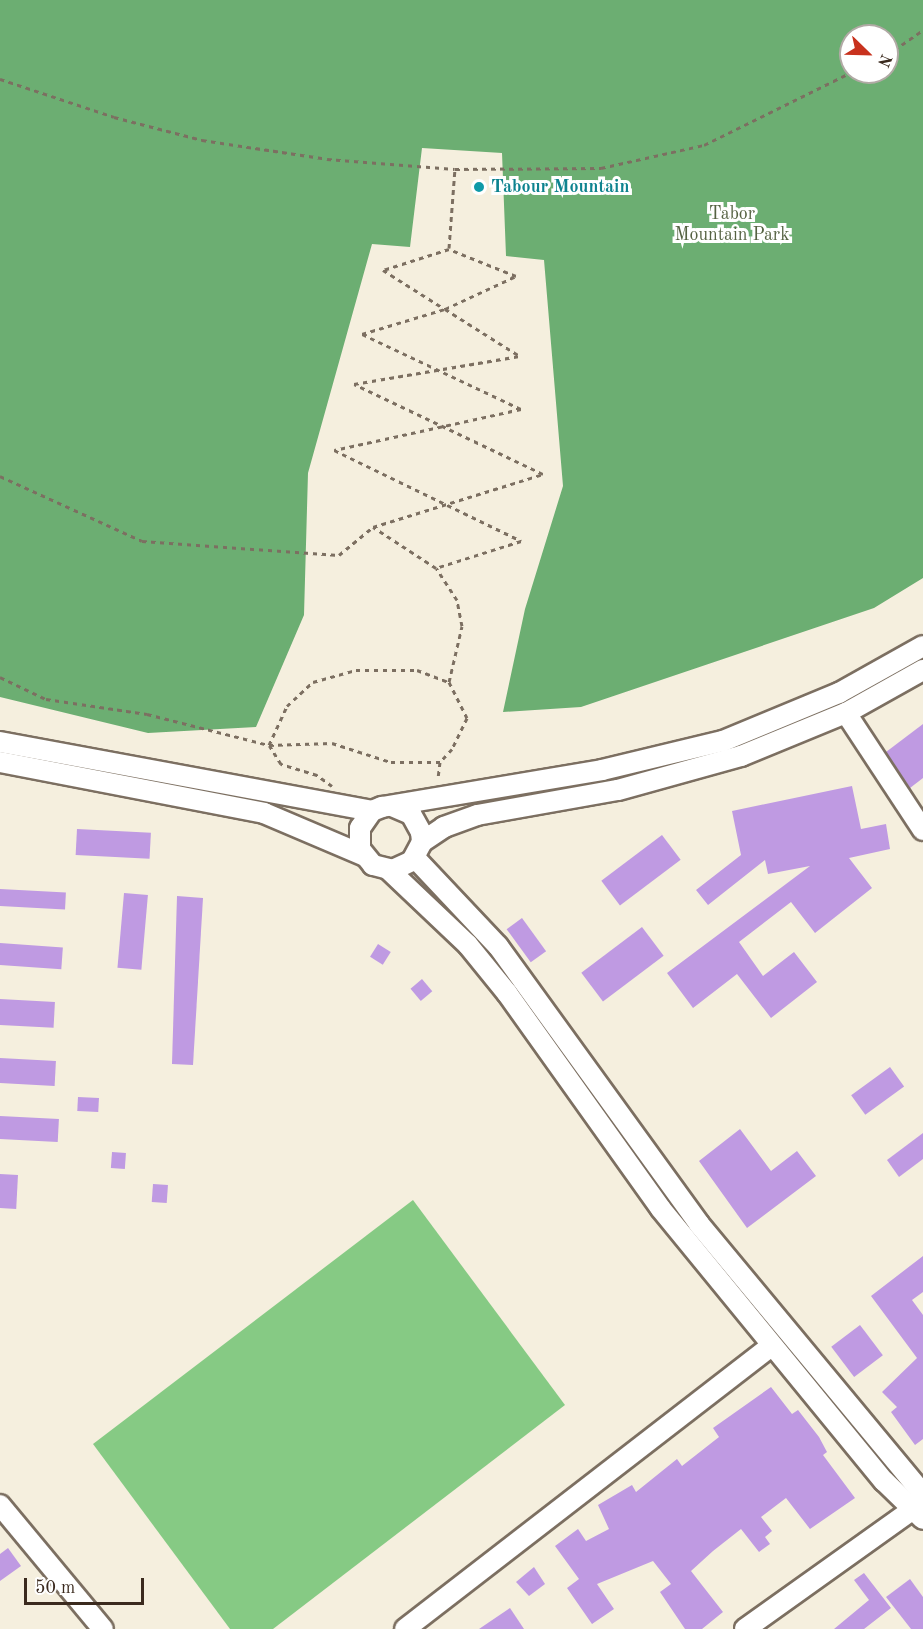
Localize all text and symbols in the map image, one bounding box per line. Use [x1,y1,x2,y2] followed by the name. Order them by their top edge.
[839,24,899,84] north arrow
[874,51,893,69] text: N
[491,176,629,198] place label: Tabour Mountain
[472,180,486,194] marker: Tabour Mountain
[674,204,790,246] park label: Tabor Mountain Park
[27,1566,147,1604] scale bar
[35,1579,75,1597] text: 50 m

